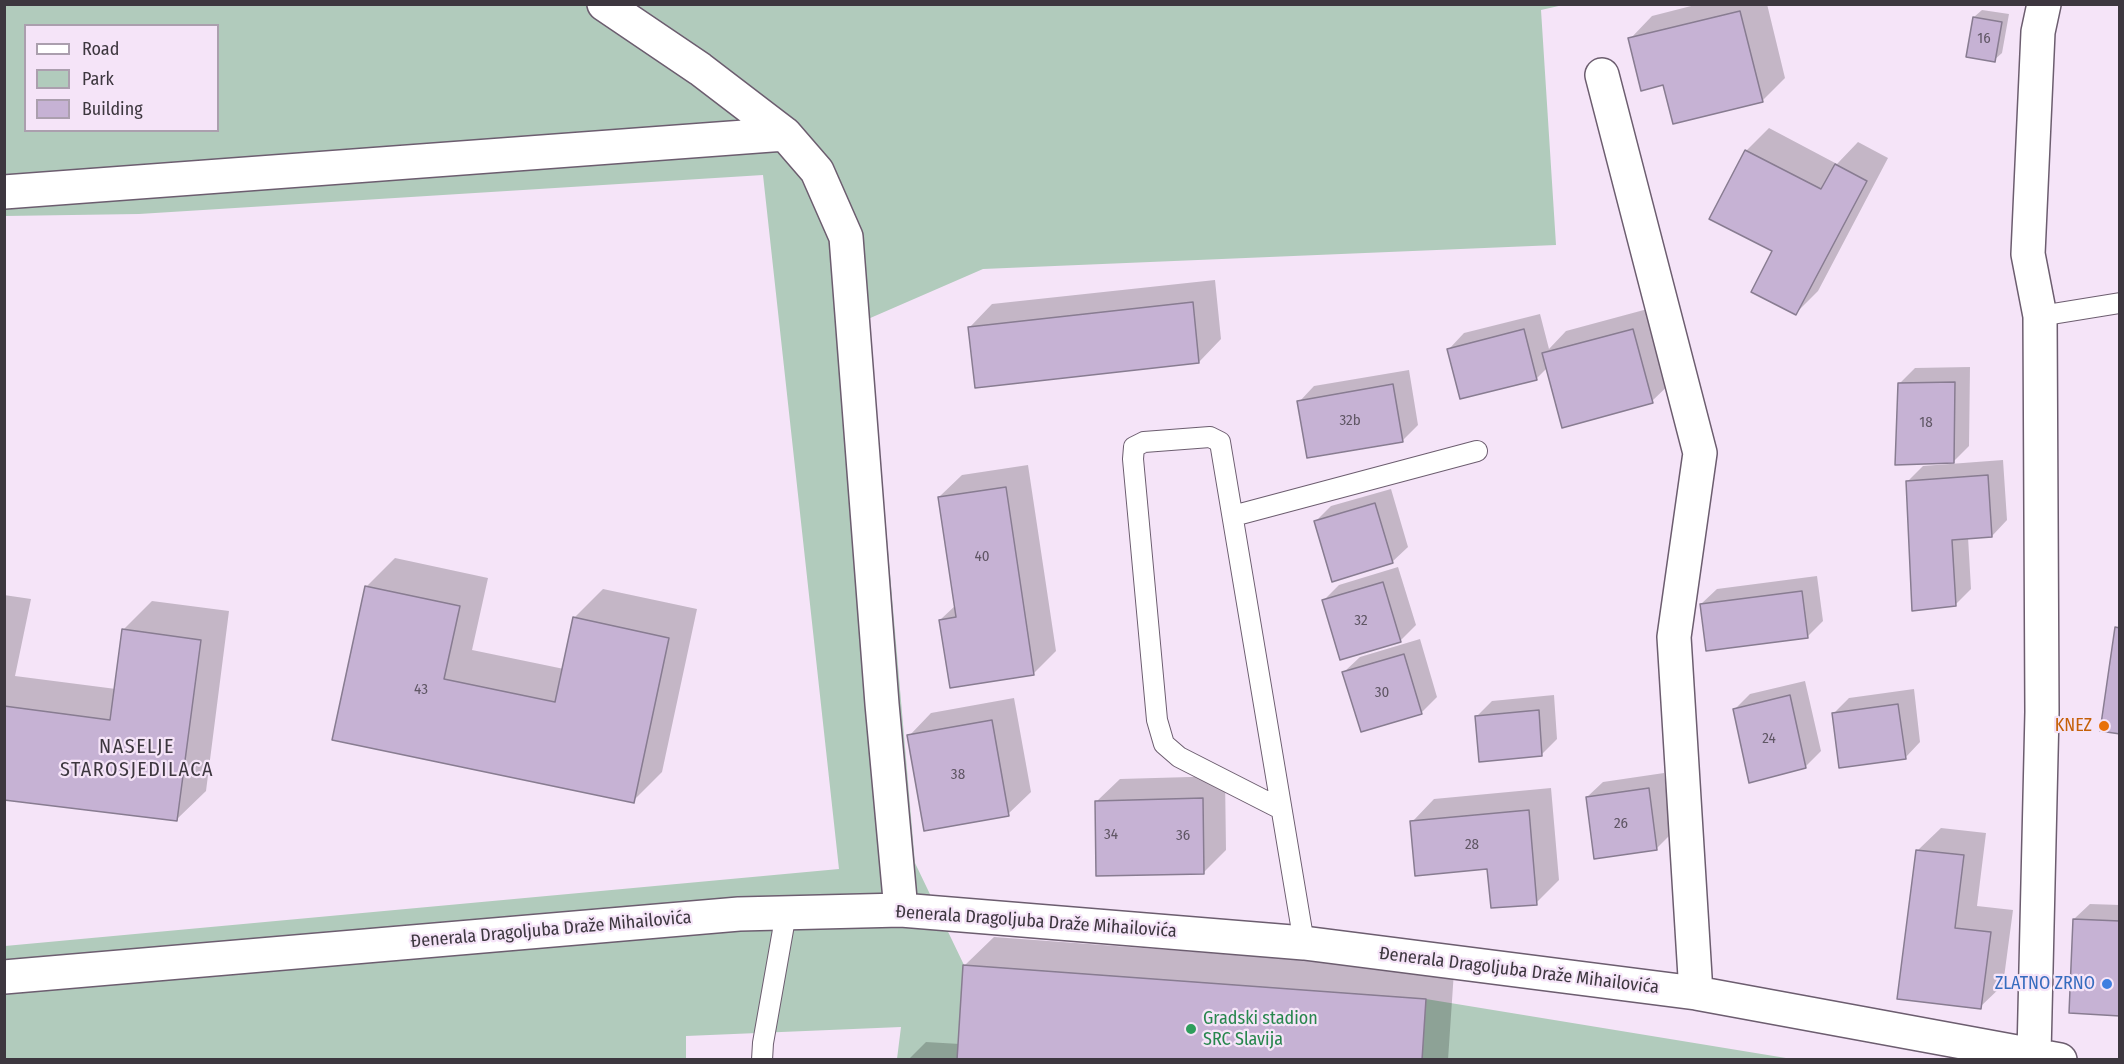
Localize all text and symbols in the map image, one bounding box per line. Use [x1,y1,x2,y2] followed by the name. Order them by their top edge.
[24,24,219,132] legend
[1977,30,1991,48] house number: 16
[82,38,119,60] text: Road
[82,68,114,90] text: Park
[82,98,143,120] text: Building
[1339,412,1361,430] house number: 32b
[1919,414,1933,432] house number: 18
[974,548,990,566] house number: 40
[1354,612,1368,630] house number: 32
[414,681,428,699] house number: 43
[1375,684,1389,702] house number: 30
[2055,715,2092,737] place label: KNEZ
[2097,719,2111,733] marker: KNEZ
[1762,730,1776,748] house number: 24
[60,735,214,782] district label: NASELJE STAROSJEDILACA
[951,766,965,784] house number: 38
[1614,815,1628,833] house number: 26
[1104,826,1118,844] house number: 34
[1176,827,1190,845] house number: 36
[1465,836,1479,854] house number: 28
[895,901,1177,943] street label: Đenerala Dragoljuba Draže Mihailovića
[410,907,692,953] street label: Đenerala Dragoljuba Draže Mihailovića
[1378,943,1660,999] street label: Đenerala Dragoljuba Draže Mihailovića
[1995,973,2095,995] place label: ZLATNO ZRNO
[2100,977,2114,991] marker: ZLATNO ZRNO
[1203,1008,1318,1050] place label: Gradski stadion SRC Slavija
[1184,1022,1198,1036] marker: Gradski stadion SRC Slavija

